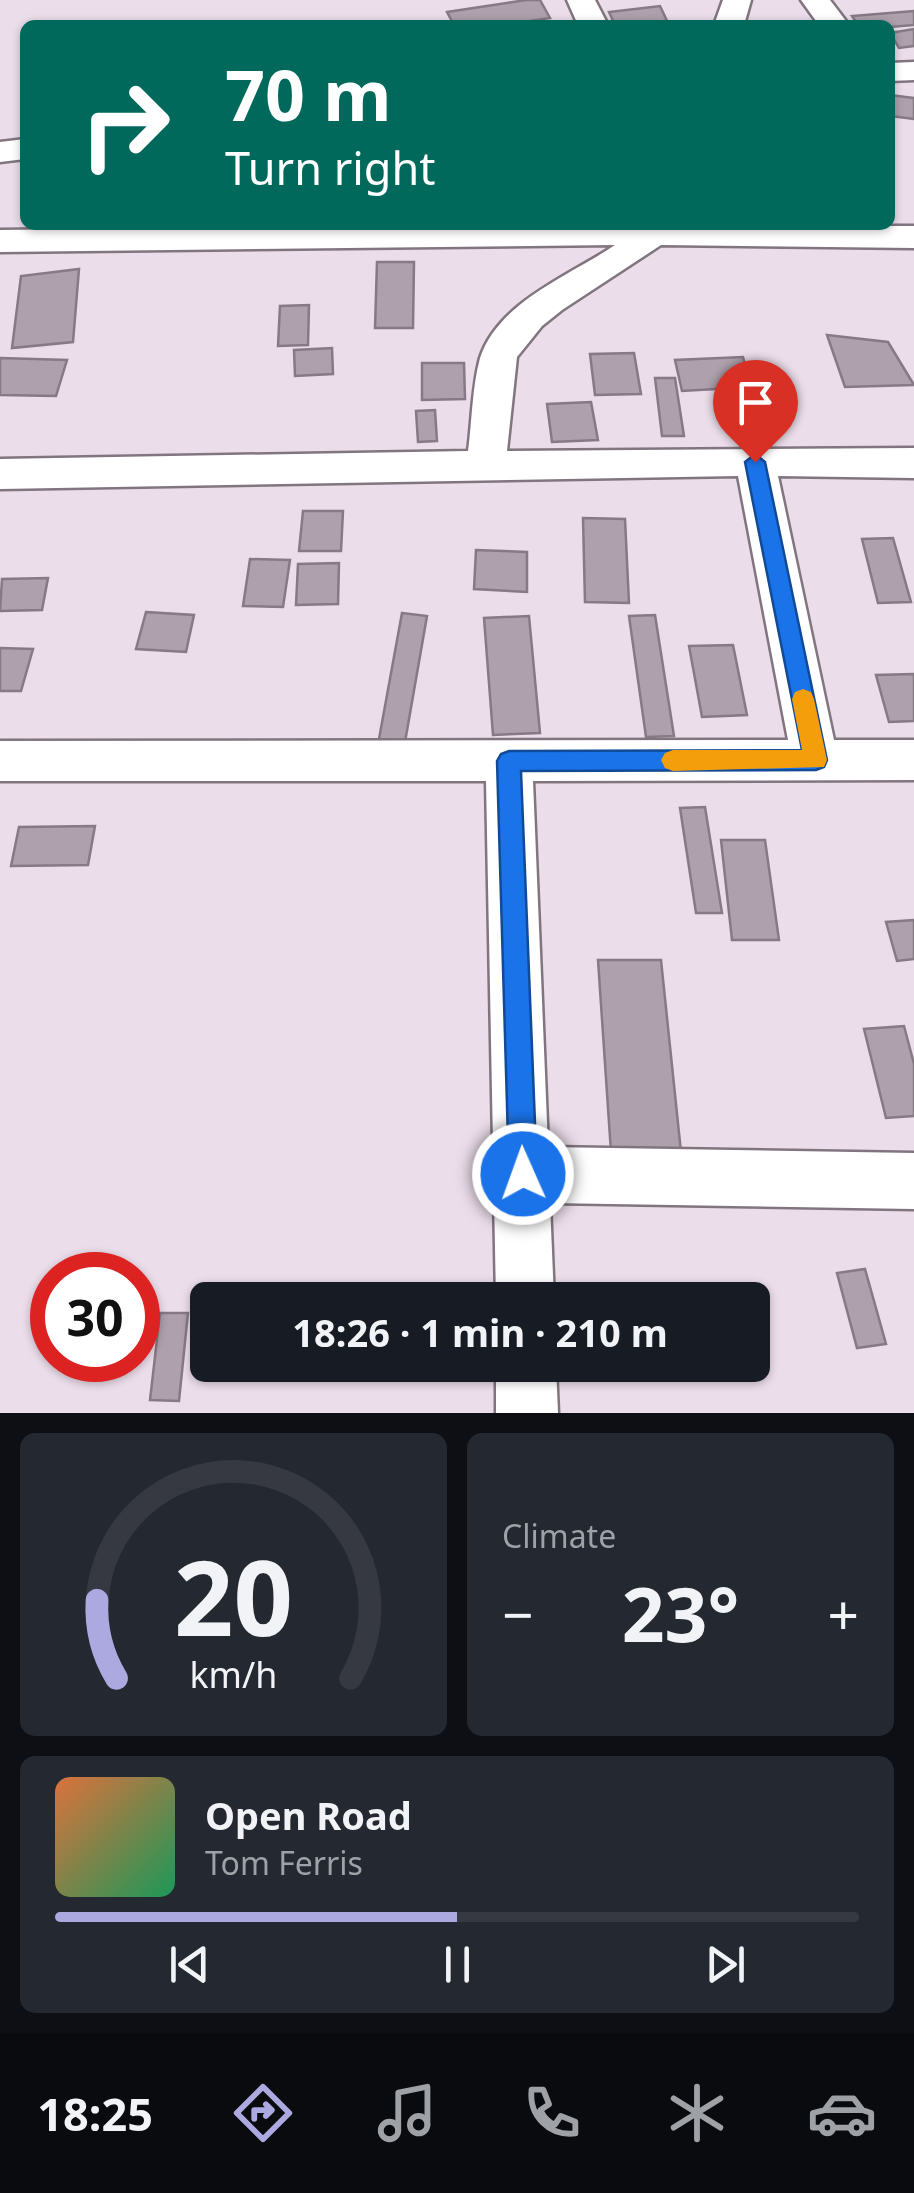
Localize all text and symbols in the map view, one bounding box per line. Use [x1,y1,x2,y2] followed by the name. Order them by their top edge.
[225,46,392,142] text: 70 m
[60,60,190,190] icon: right
[225,137,436,198] text: Turn right
[713,360,798,463] pin
[728,375,783,430] icon: arrive
[471,1122,575,1226] position arrow
[30,1252,160,1382] speed limit sign: 30
[292,1306,668,1358] text: 18:26 · 1 min · 210 m
[502,1514,616,1557] text: Climate
[174,1525,293,1666] text: 20
[622,1562,739,1664] text: 23°
[502,1576,533,1651] text: −
[828,1576,859,1651] text: +
[190,1650,277,1698] text: km/h
[205,1789,412,1841] text: Open Road
[205,1841,363,1884] text: Tom Ferris
[162,1937,217,1992] icon: previous
[430,1937,485,1992] icon: pause
[698,1937,753,1992] icon: next
[228,2078,298,2148] icon: directions
[372,2078,442,2148] icon: music
[517,2078,587,2148] icon: phone
[662,2078,732,2148] icon: climate
[807,2078,877,2148] icon: car
[37,2083,153,2144] text: 18:25

